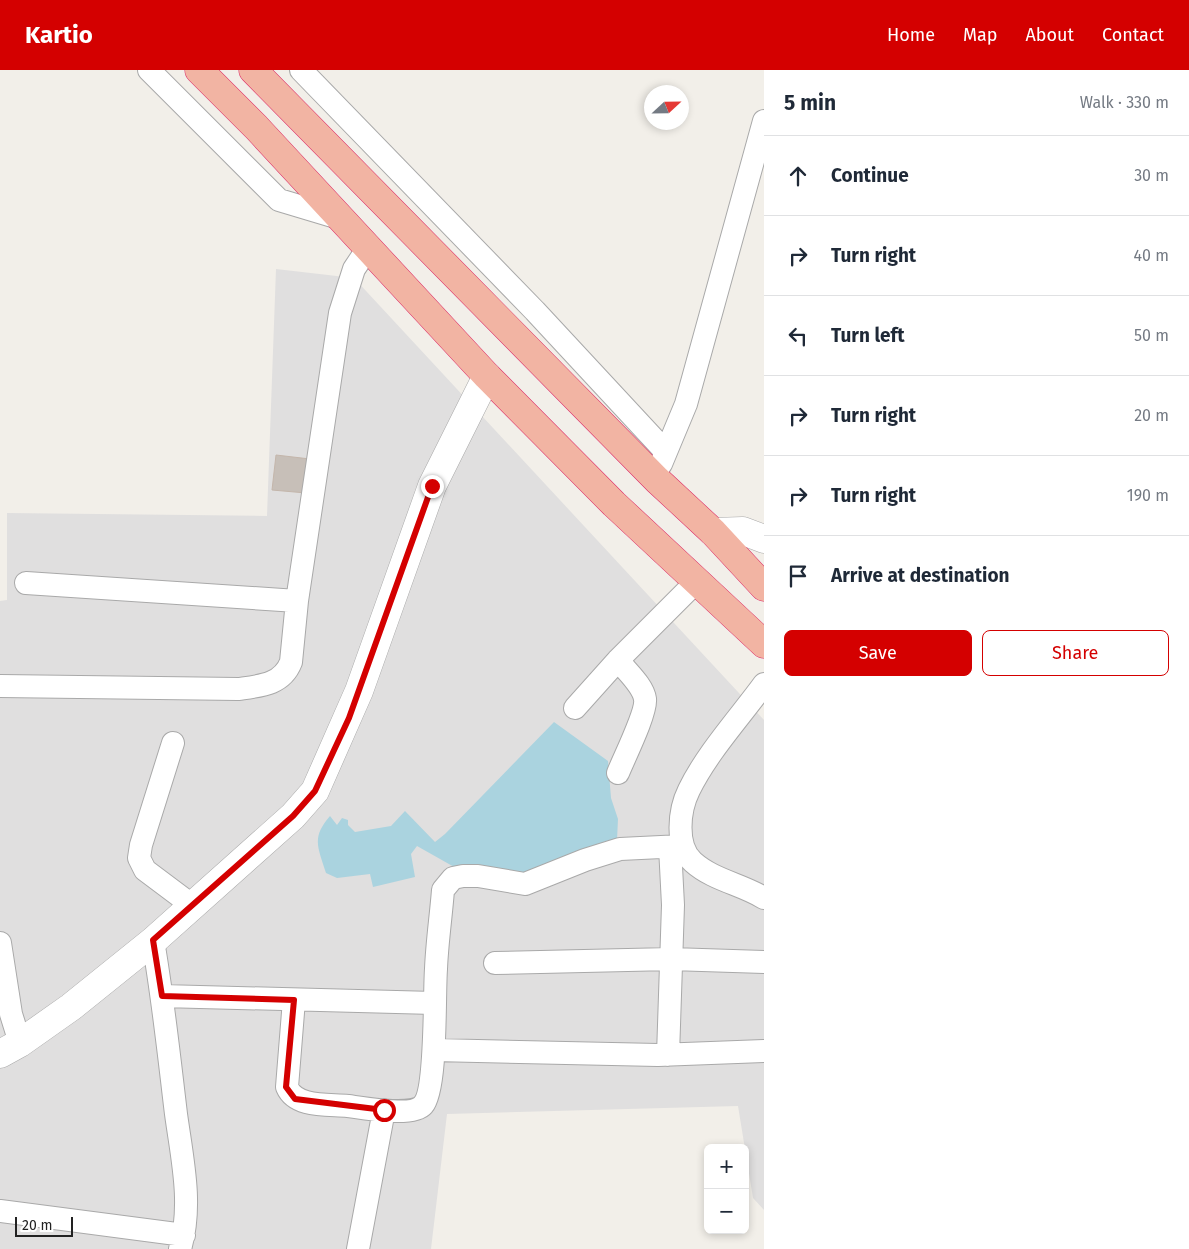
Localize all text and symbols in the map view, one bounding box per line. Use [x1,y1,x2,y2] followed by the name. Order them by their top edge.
[25,21,93,49] text: Kartio
[887,24,935,46] text: Home
[963,24,997,46] text: Map
[1025,24,1074,46] text: About
[1102,24,1164,46] text: Contact
[644,85,689,130] north arrow
[784,90,836,116] text: 5 min
[1080,93,1169,112] text: Walk · 330 m
[784,162,812,190] icon: ahead
[831,164,909,187] text: Continue
[1134,166,1169,185] text: 30 m
[784,242,812,270] icon: right
[831,244,916,267] text: Turn right
[1134,246,1169,265] text: 40 m
[784,322,812,350] icon: left
[831,324,905,347] text: Turn left
[1134,326,1169,345] text: 50 m
[784,402,812,430] icon: right
[831,404,916,427] text: Turn right
[1134,406,1169,425] text: 20 m
[421,475,444,498] route end
[784,482,812,510] icon: right
[831,484,916,507] text: Turn right
[1127,486,1169,505] text: 190 m
[784,562,812,590] icon: arrive
[831,564,1010,587] text: Arrive at destination
[784,630,972,676] button: Save
[982,630,1169,676] button: Share
[373,1099,396,1122] route start
[704,1144,749,1234] map controls
[704,1144,749,1189] button: +
[704,1189,749,1234] button: −
[15,1214,72,1237] scale bar
[22,1217,52,1234] text: 20 m

